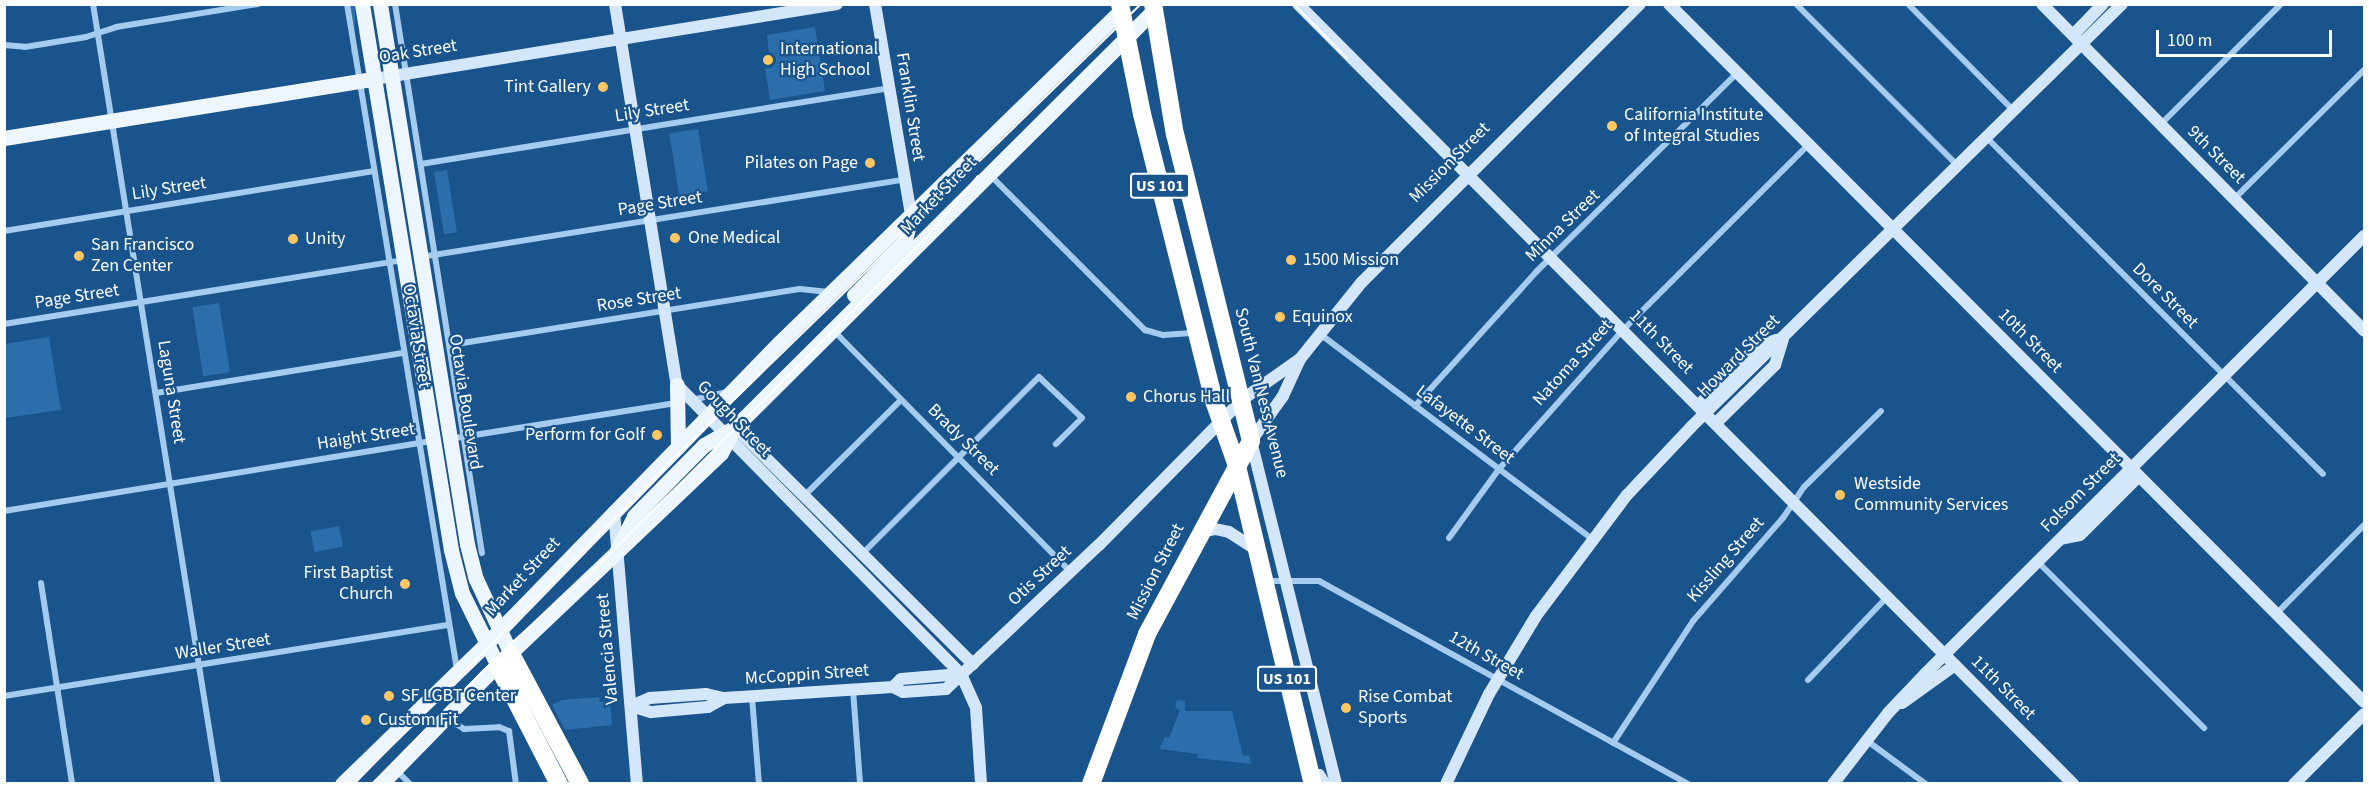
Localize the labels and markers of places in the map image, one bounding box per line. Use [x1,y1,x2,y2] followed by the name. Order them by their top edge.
[780,39,878,82] place label: International High School
[761,53,775,67] marker: International High School
[504,76,591,98] place label: Tint Gallery
[596,80,610,94] marker: Tint Gallery
[1624,105,1763,148] place label: California Institute of Integral Studies
[1605,119,1619,133] marker: California Institute of Integral Studies
[745,152,858,174] place label: Pilates on Page
[863,156,877,170] marker: Pilates on Page
[688,227,780,249] place label: One Medical
[305,228,345,250] place label: Unity
[666,229,684,247] marker: One Medical
[286,232,300,246] marker: Unity
[91,235,194,278] place label: San Francisco Zen Center
[72,249,86,263] marker: San Francisco Zen Center
[1303,249,1399,271] place label: 1500 Mission
[1284,253,1298,267] marker: 1500 Mission
[1292,306,1353,328] place label: Equinox
[1273,310,1287,324] marker: Equinox
[1143,386,1230,408] place label: Chorus Hall
[1124,390,1138,404] marker: Chorus Hall
[525,424,645,446] place label: Perform for Golf
[650,428,664,442] marker: Perform for Golf
[1854,474,2008,516] place label: Westside Community Services
[1831,486,1849,504] marker: Westside Community Services
[304,563,393,606] place label: First Baptist Church
[398,577,412,591] marker: First Baptist Church
[401,685,516,707] place label: SF LGBT Center
[1358,687,1452,730] place label: Rise Combat Sports
[382,689,396,703] marker: SF LGBT Center
[1339,701,1353,715] marker: Rise Combat Sports
[378,709,459,731] place label: Custom Fit
[359,713,373,727] marker: Custom Fit

